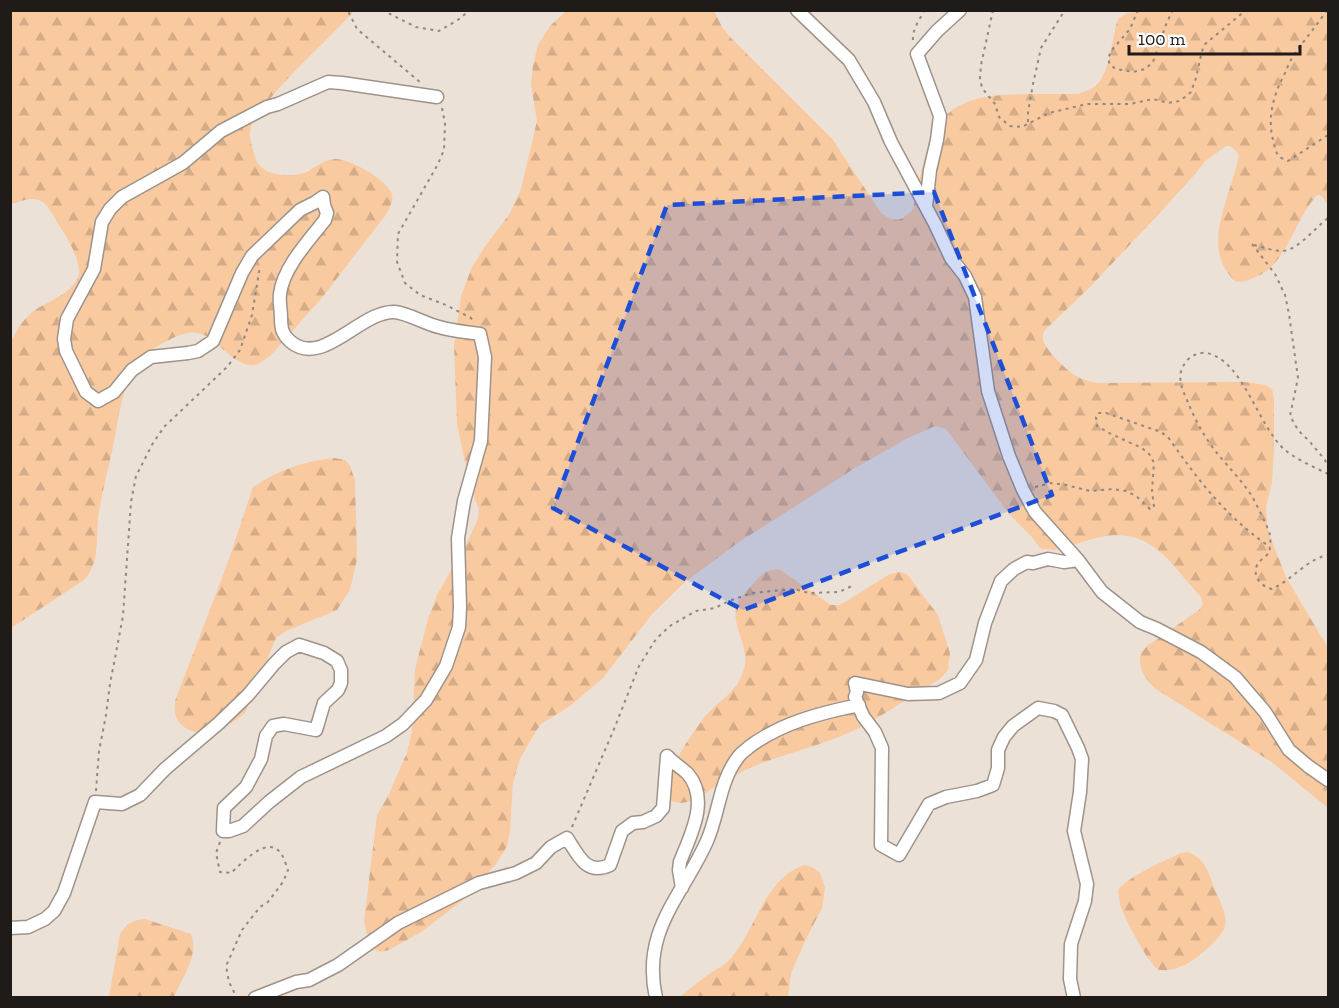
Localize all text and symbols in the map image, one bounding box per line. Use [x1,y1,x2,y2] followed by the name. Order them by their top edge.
[1129,18,1300,56] scale bar
[1138,28,1186,50] text: 100 m

